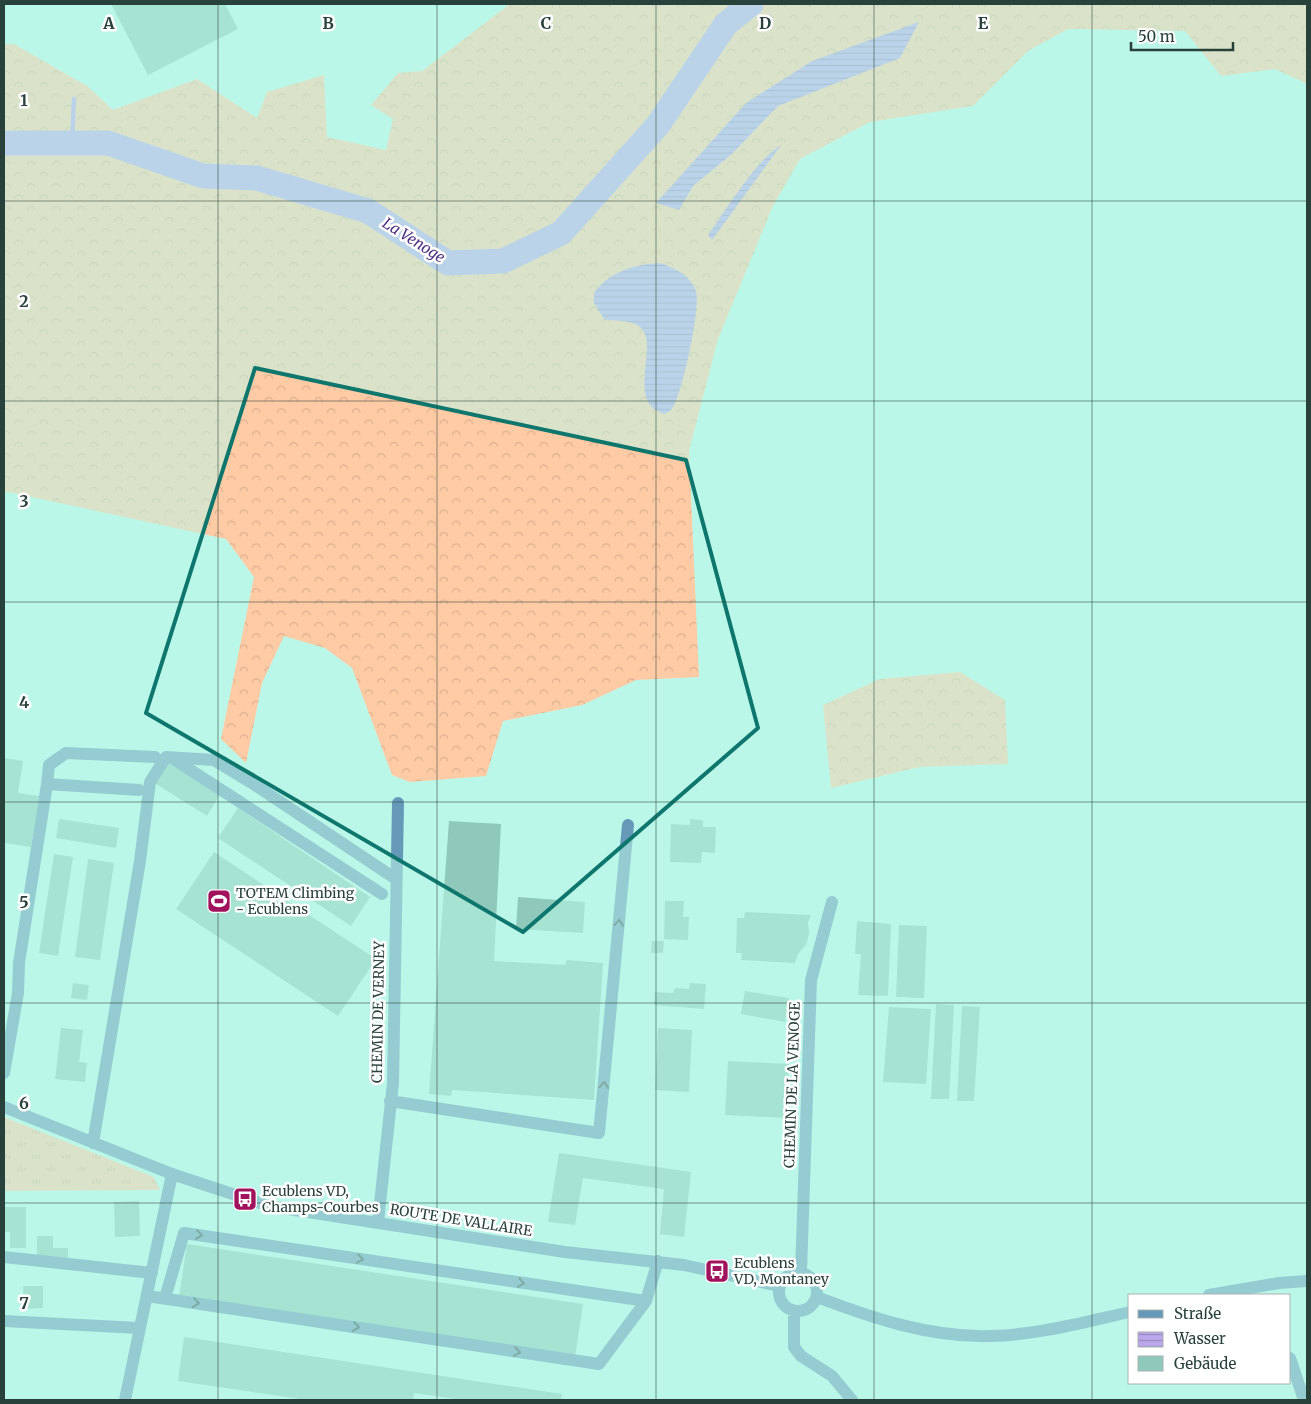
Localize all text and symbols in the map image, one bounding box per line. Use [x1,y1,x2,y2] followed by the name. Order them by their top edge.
[102,13,115,33] text: A
[322,13,334,33] text: B
[541,13,551,33] text: C
[759,13,771,33] text: D
[978,13,989,33] text: E
[1131,20,1234,52] scale bar
[1138,27,1175,46] text: 50 m
[20,90,28,110] text: 1
[379,213,449,267] water label: La Venoge
[19,291,29,311] text: 2
[19,491,29,511] text: 3
[19,692,29,712] text: 4
[236,884,355,918] place label: TOTEM Climbing - Ecublens
[206,888,232,914] sports icon: TOTEM Climbing - Ecublens
[19,892,29,912] text: 5
[613,918,624,926] one-way arrow
[368,940,388,1083] street label: CHEMIN DE VERNEY
[780,1001,804,1168] street label: CHEMIN DE LA VENOGE
[598,1080,609,1088] one-way arrow
[19,1093,29,1113] text: 6
[262,1182,379,1216] place label: Ecublens VD, Champs-Courbes
[232,1186,258,1212] bus stop icon: Ecublens VD, Champs-Courbes
[389,1200,534,1240] street label: ROUTE DE VALLAIRE
[196,1229,204,1240] one-way arrow
[356,1253,364,1263] one-way arrow
[733,1254,830,1288] place label: Ecublens VD, Montaney
[704,1258,730,1284] bus stop icon: Ecublens VD, Montaney
[516,1277,525,1287] one-way arrow
[19,1293,29,1313] text: 7
[1128,1294,1291,1384] legend
[192,1297,200,1308] one-way arrow
[1174,1304,1221,1323] text: Straße
[352,1322,361,1332] one-way arrow
[1173,1329,1226,1348] text: Wasser
[513,1346,521,1357] one-way arrow
[1174,1354,1237,1373] text: Gebäude

